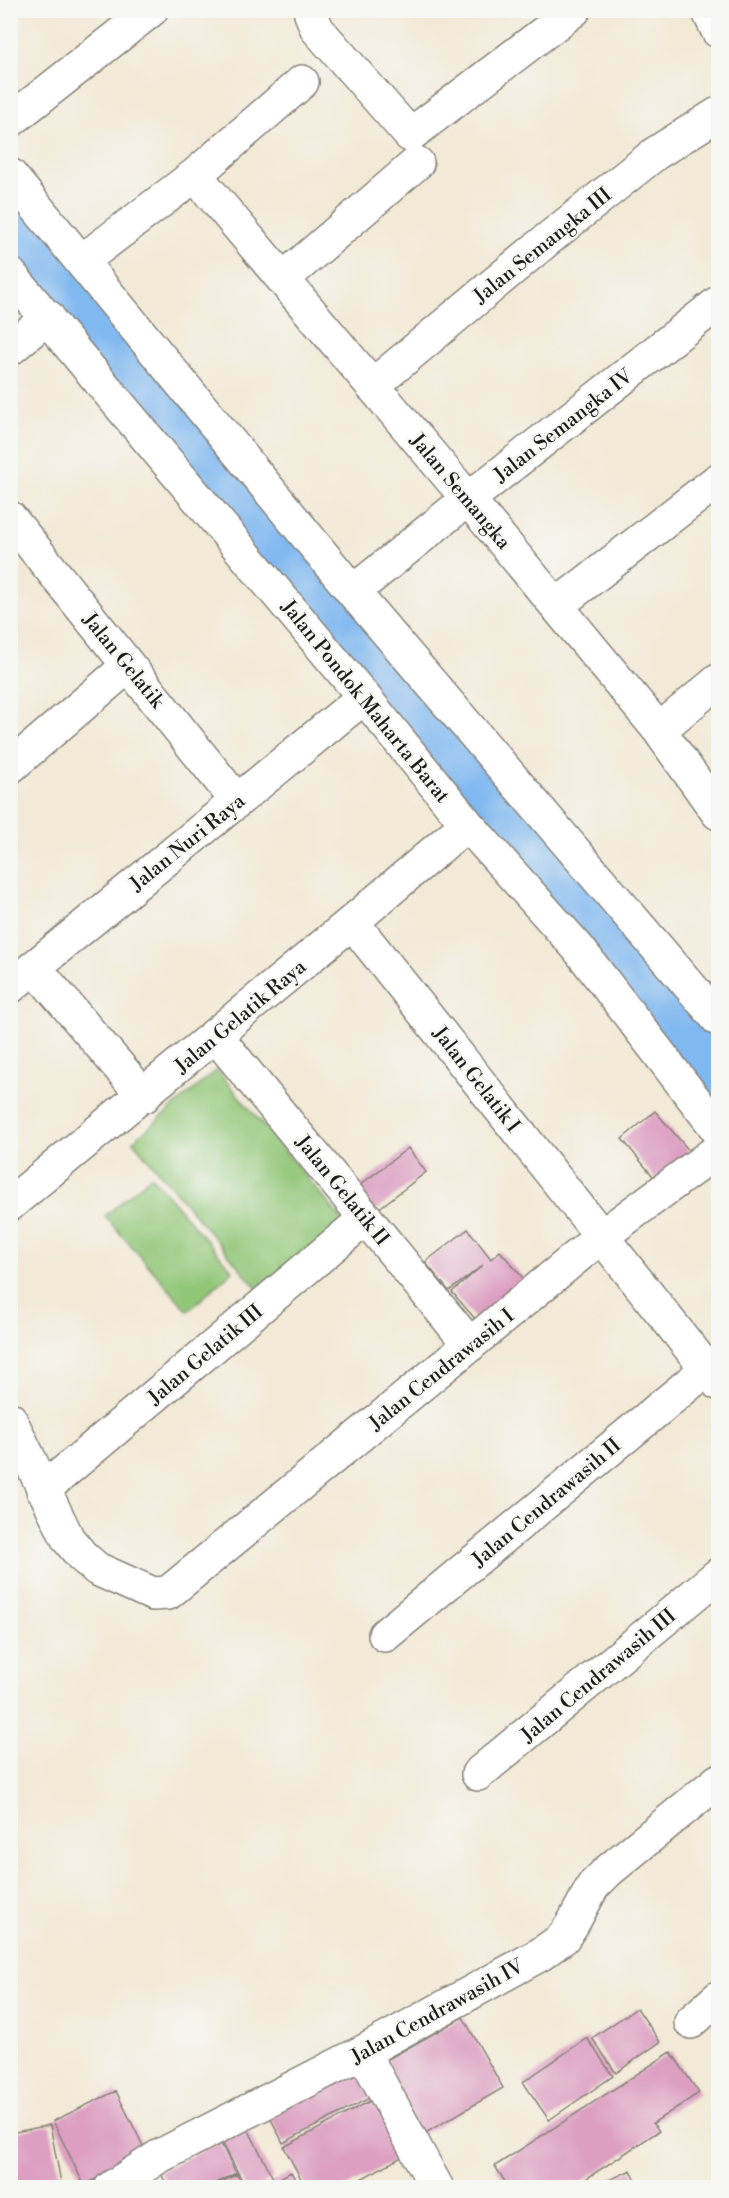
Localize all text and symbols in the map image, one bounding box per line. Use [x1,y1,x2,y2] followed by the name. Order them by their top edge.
[468,183,617,310] street label: Jalan Semangka III
[489,364,639,489] street label: Jalan Semangka IV
[404,428,516,556] street label: Jalan Semangka
[275,595,454,808] street label: Jalan Pondok Maharta Barat
[76,607,170,715] street label: Jalan Gelatik
[125,789,251,898] street label: Jalan Nuri Raya
[169,954,312,1080] street label: Jalan Gelatik Raya
[426,1021,525,1138] street label: Jalan Gelatik I
[289,1130,394,1252] street label: Jalan Gelatik II
[143,1299,269,1411] street label: Jalan Gelatik III
[364,1304,520,1437] street label: Jalan Cendrawasih I
[467,1433,627,1573] street label: Jalan Cendrawasih II
[516,1604,682,1749] street label: Jalan Cendrawasih III
[346,1954,529,2071] street label: Jalan Cendrawasih IV

